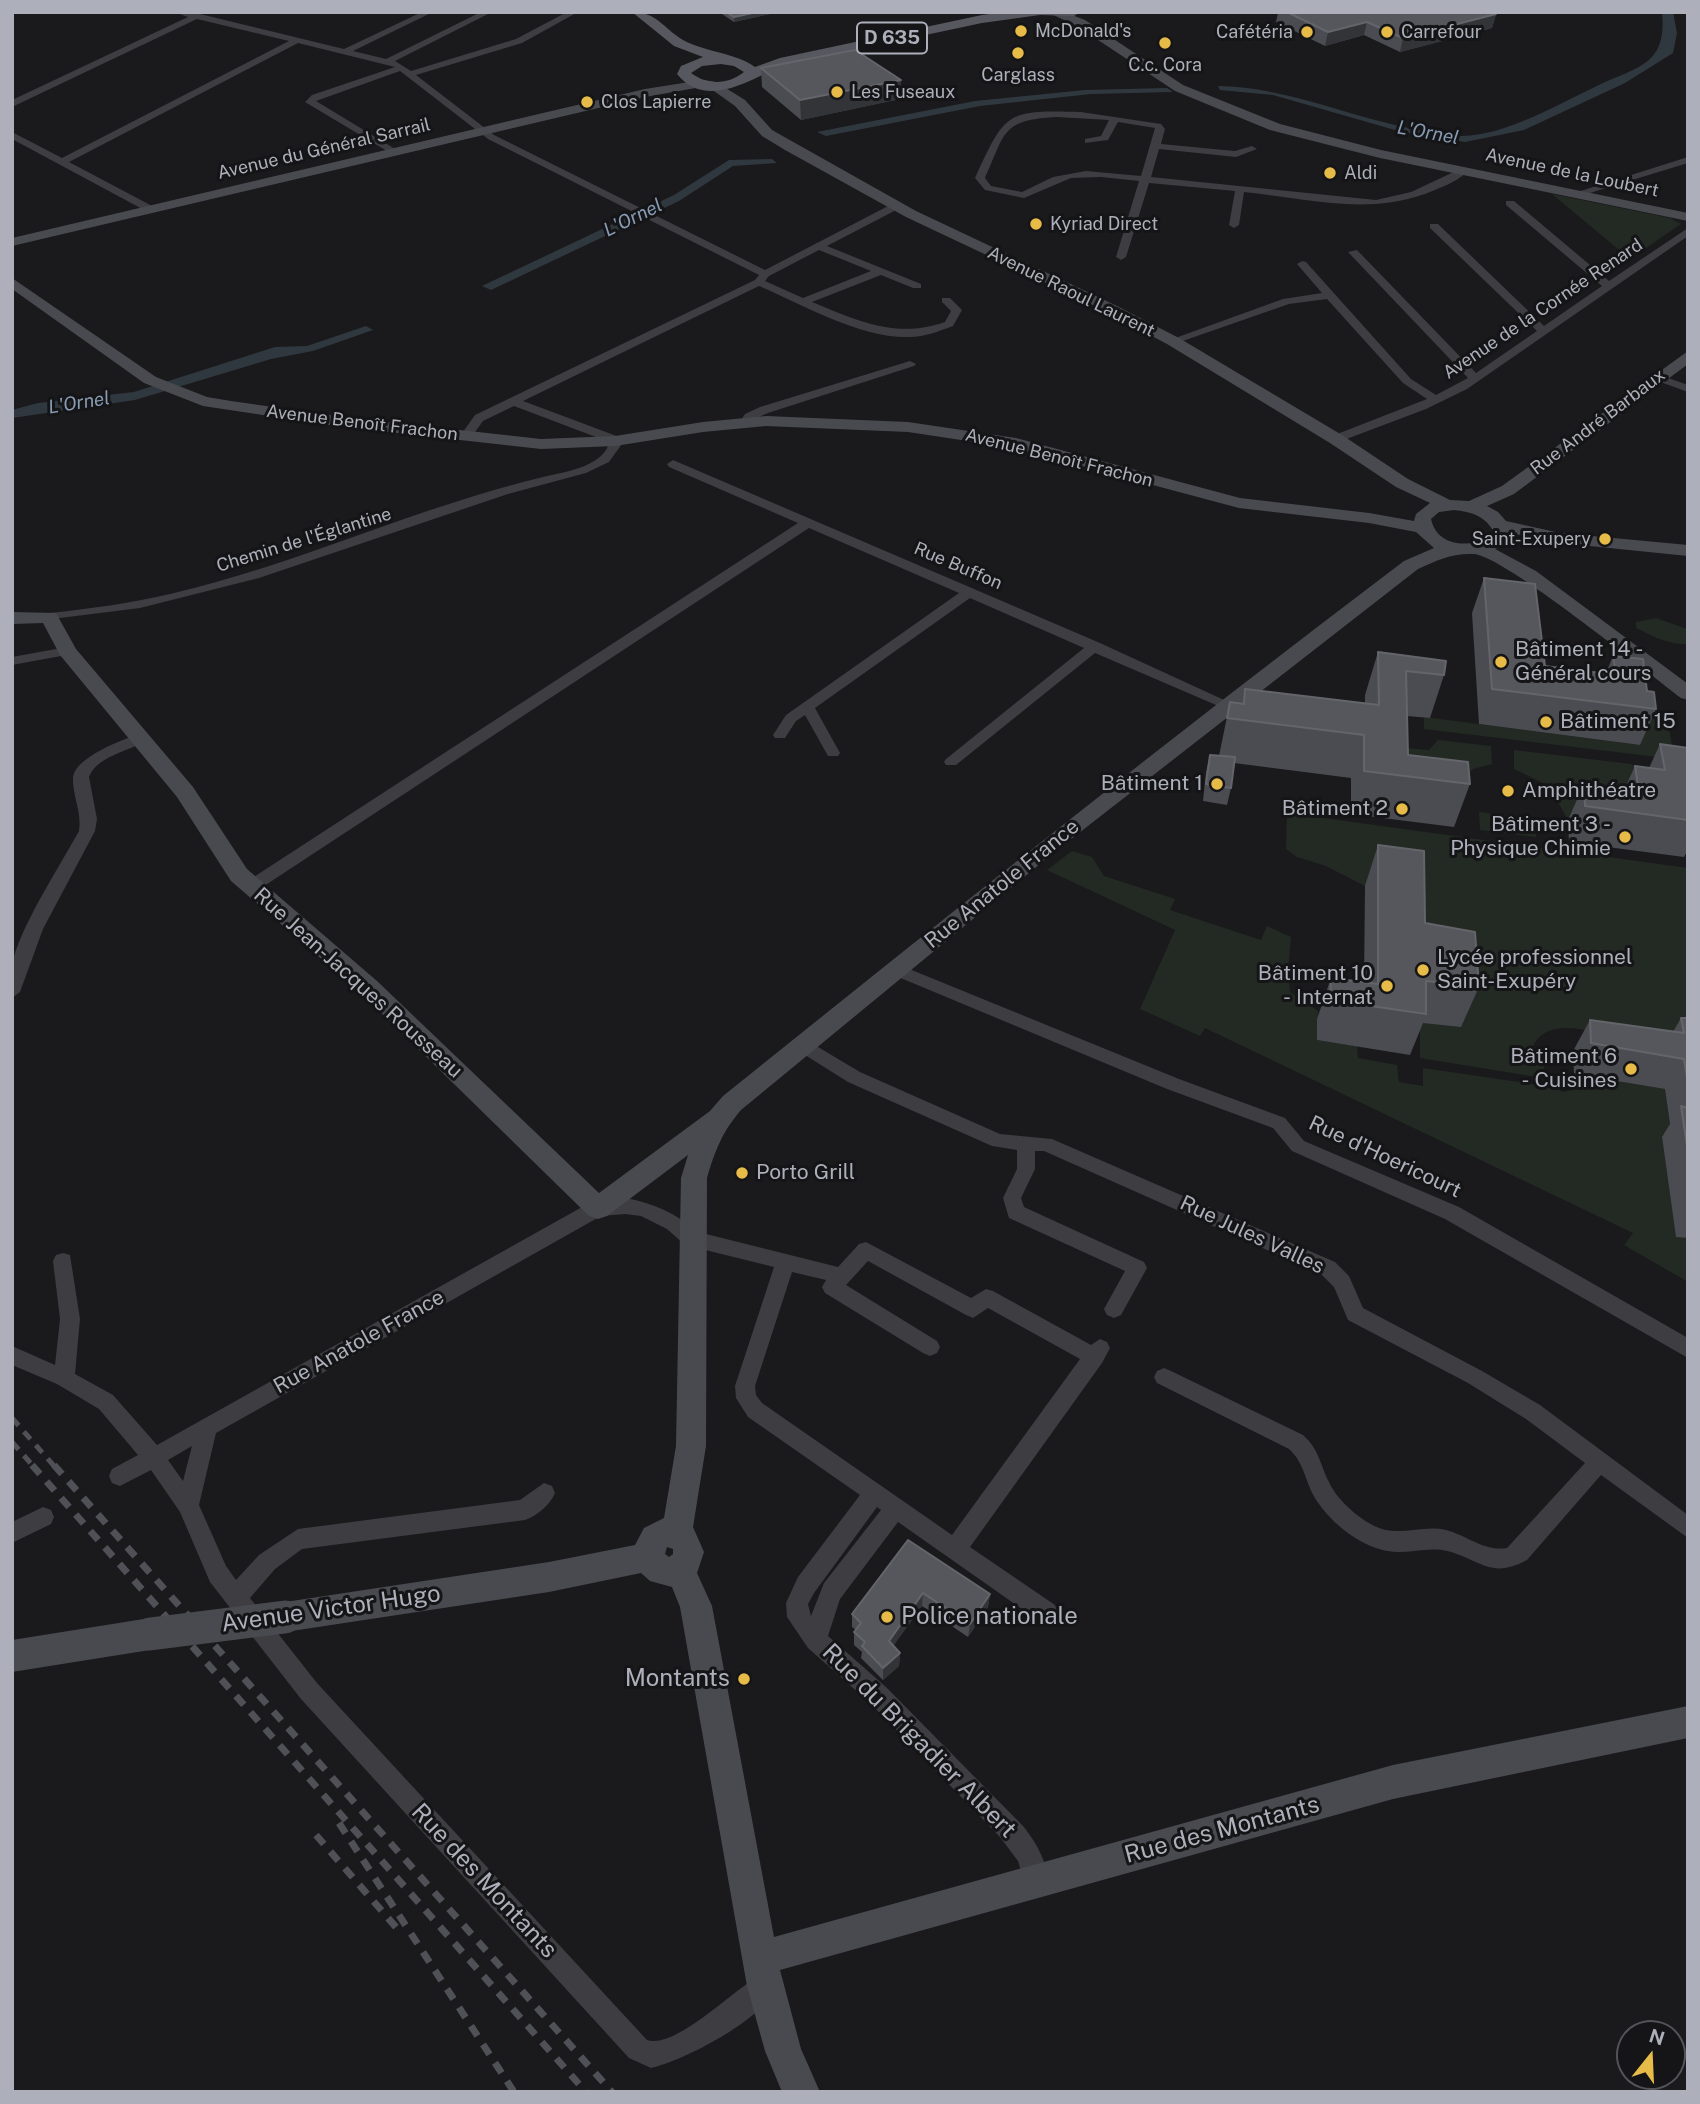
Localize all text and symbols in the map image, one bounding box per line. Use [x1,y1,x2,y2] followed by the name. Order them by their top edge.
[1035,20,1131,42] place label: McDonald's
[1216,21,1293,43] place label: Cafétéria
[1401,21,1482,43] place label: Carrefour
[857,22,927,54] road number: D 635
[1013,23,1029,39] marker: McDonald's
[1299,24,1315,40] marker: Cafétéria
[1379,24,1395,40] marker: Carrefour
[1157,35,1173,51] marker: C.c. Cora
[1010,45,1026,61] marker: Carglass
[1128,54,1202,76] place label: C.c. Cora
[981,64,1055,86] place label: Carglass
[851,81,955,103] place label: Les Fuseaux
[829,84,845,100] marker: Les Fuseaux
[601,91,712,113] place label: Clos Lapierre
[579,94,595,110] marker: Clos Lapierre
[215,114,433,184] street label: Avenue du Général Sarrail
[1395,116,1461,150] water label: L'Ornel
[1483,144,1661,202] street label: Avenue de la Loubert
[1344,162,1377,184] place label: Aldi
[1322,165,1338,181] marker: Aldi
[600,194,666,242] water label: L'Ornel
[1050,213,1158,235] place label: Kyriad Direct
[1028,216,1044,232] marker: Kyriad Direct
[1439,234,1647,384] street label: Avenue de la Cornée Renard
[984,242,1158,342] street label: Avenue Raoul Laurent
[1527,364,1669,480] street label: Rue André Barbaux
[46,387,112,419] water label: L'Ornel
[265,401,459,445] street label: Avenue Benoît Frachon
[963,424,1155,492] street label: Avenue Benoît Frachon
[214,503,394,577] street label: Chemin de l'Églantine
[1472,528,1591,550] place label: Saint-Exupery
[1597,531,1613,547] marker: Saint-Exupery
[911,538,1005,594] street label: Rue Buffon
[1515,637,1651,687] place label: Bâtiment 14 - Général cours
[1493,654,1509,670] marker: Bâtiment 14 - Général cours
[1560,709,1676,735] place label: Bâtiment 15
[1538,714,1554,730] marker: Bâtiment 15
[1101,771,1203,797] place label: Bâtiment 1
[1209,776,1225,792] marker: Bâtiment 1
[1522,778,1656,804] place label: Amphithéatre
[1500,783,1516,799] marker: Amphithéatre
[1282,796,1388,822] place label: Bâtiment 2
[1394,801,1410,817] marker: Bâtiment 2
[1450,812,1611,862] place label: Bâtiment 3 - Physique Chimie
[920,814,1084,954] street label: Rue Anatole France
[1617,829,1633,845] marker: Bâtiment 3 - Physique Chimie
[248,883,468,1083] street label: Rue Jean-Jacques Rousseau
[1437,945,1632,995] place label: Lycée professionnel Saint-Exupéry
[1258,961,1373,1011] place label: Bâtiment 10 - Internat
[1415,962,1431,978] marker: Lycée professionnel Saint-Exupéry
[1379,978,1395,994] marker: Bâtiment 10 - Internat
[1510,1044,1617,1094] place label: Bâtiment 6 - Cuisines
[1623,1061,1639,1077] marker: Bâtiment 6 - Cuisines
[1305,1111,1465,1203] street label: Rue d'Hoericourt
[756,1160,855,1186] place label: Porto Grill
[734,1165,750,1181] marker: Porto Grill
[1176,1191,1328,1279] street label: Rue Jules Valles
[269,1285,449,1399] street label: Rue Anatole France
[220,1579,442,1639] street label: Avenue Victor Hugo
[901,1603,1078,1631] place label: Police nationale
[879,1609,895,1625] marker: Police nationale
[816,1638,1022,1844] street label: Rue du Brigadier Albert
[625,1665,730,1693] place label: Montants
[736,1671,752,1687] marker: Montants
[1121,1790,1323,1870] street label: Rue des Montants
[405,1798,563,1964] street label: Rue des Montants
[1616,2020,1686,2090] north arrow
[1646,2024,1667,2050] text: N

